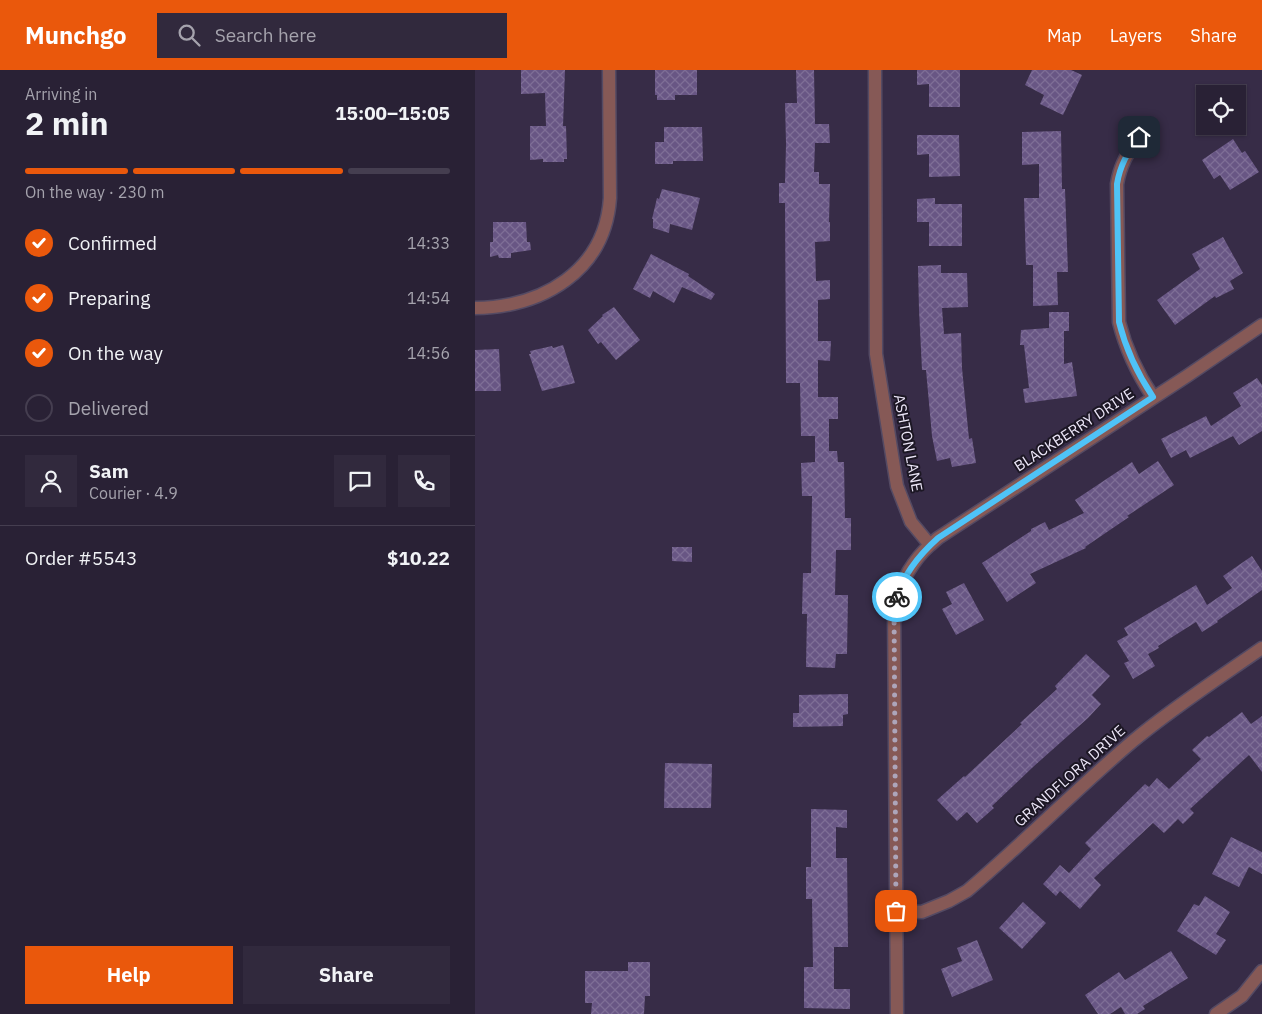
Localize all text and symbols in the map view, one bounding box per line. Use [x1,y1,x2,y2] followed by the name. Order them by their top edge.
[157,13,507,58] search box
[25,19,127,51] text: Munchgo
[175,21,203,49] icon: search
[215,23,316,47] text: Search here
[1047,24,1082,47] text: Map
[1110,24,1162,47] text: Layers
[1190,24,1237,47] text: Share
[25,84,97,104] text: Arriving in
[1196,85,1246,135] map controls
[1196,85,1246,135] button: locate
[335,101,450,125] text: 15:00–15:05
[25,102,109,144] text: 2 min
[1118,116,1160,158] pin
[1125,123,1153,151] icon: home
[25,182,164,202] text: On the way · 230 m
[25,229,53,257] icon: check
[68,231,157,255] text: Confirmed
[407,233,450,253] text: 14:33
[25,284,53,312] icon: check
[68,286,150,310] text: Preparing
[407,288,450,308] text: 14:54
[25,339,53,367] icon: check
[68,341,163,365] text: On the way
[407,343,450,363] text: 14:56
[1010,384,1137,475] street label: BLACKBERRY DRIVE
[890,393,927,493] street label: ASHTON LANE
[68,396,149,420] text: Delivered
[25,455,77,507] button: person
[334,455,386,507] button: chat
[398,455,450,507] button: phone
[89,459,129,483] text: Sam
[89,483,178,503] text: Courier · 4.9
[25,546,137,570] text: Order #5543
[387,546,450,570] text: $10.22
[872,572,922,622] courier
[883,583,911,611] icon: bike
[1010,721,1129,830] street label: GRANDFLORA DRIVE
[875,890,917,932] pin
[882,897,910,925] icon: bag
[25,946,233,1004] button: Help
[243,946,450,1004] button: Share

